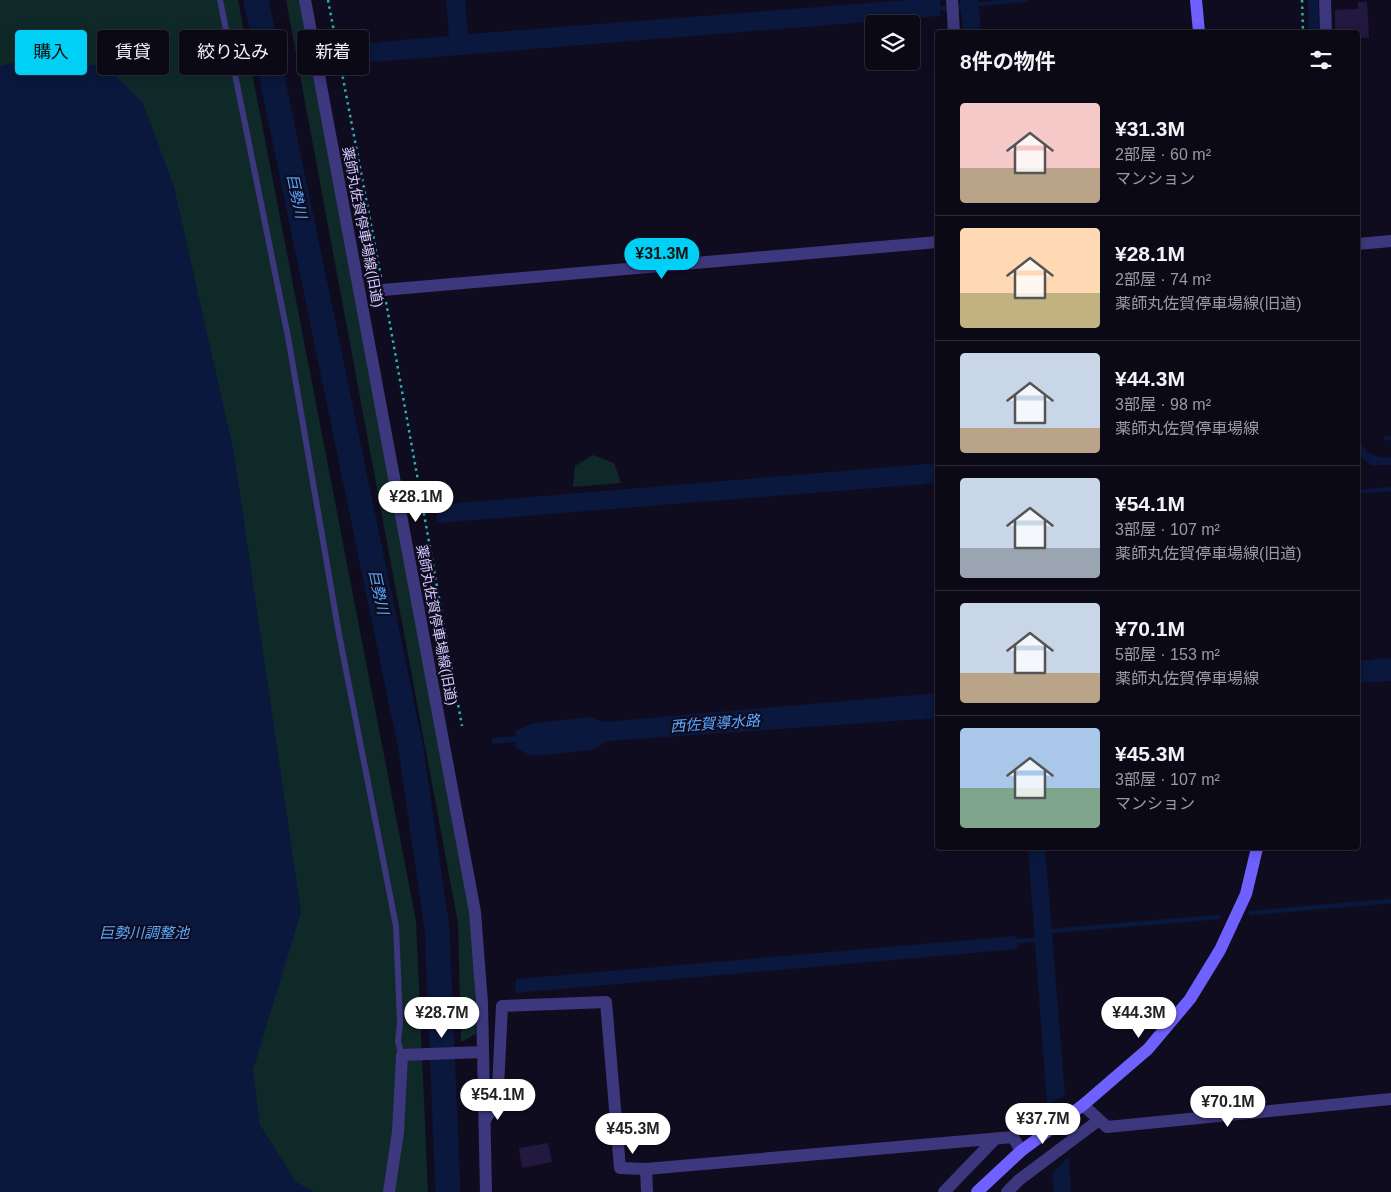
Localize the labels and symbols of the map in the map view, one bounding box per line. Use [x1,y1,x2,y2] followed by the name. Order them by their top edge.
[340,145,386,309] street label: 薬師丸佐賀停車場線(旧道)
[284,172,310,222] water label: 巨勢川
[621,238,703,280] pin: ¥31.3M
[375,480,457,523] pin: ¥28.1M
[414,543,460,707] street label: 薬師丸佐賀停車場線(旧道)
[366,568,392,618] water label: 巨勢川
[670,711,762,735] water label: 西佐賀導水路
[99,924,191,941] water label: 巨勢川調整池
[401,996,483,1039] pin: ¥28.7M
[1098,996,1180,1039] pin: ¥44.3M
[457,1078,539,1121] pin: ¥54.1M
[1187,1086,1269,1128] pin: ¥70.1M
[1002,1102,1084,1145] pin: ¥37.7M
[592,1112,674,1155] pin: ¥45.3M

